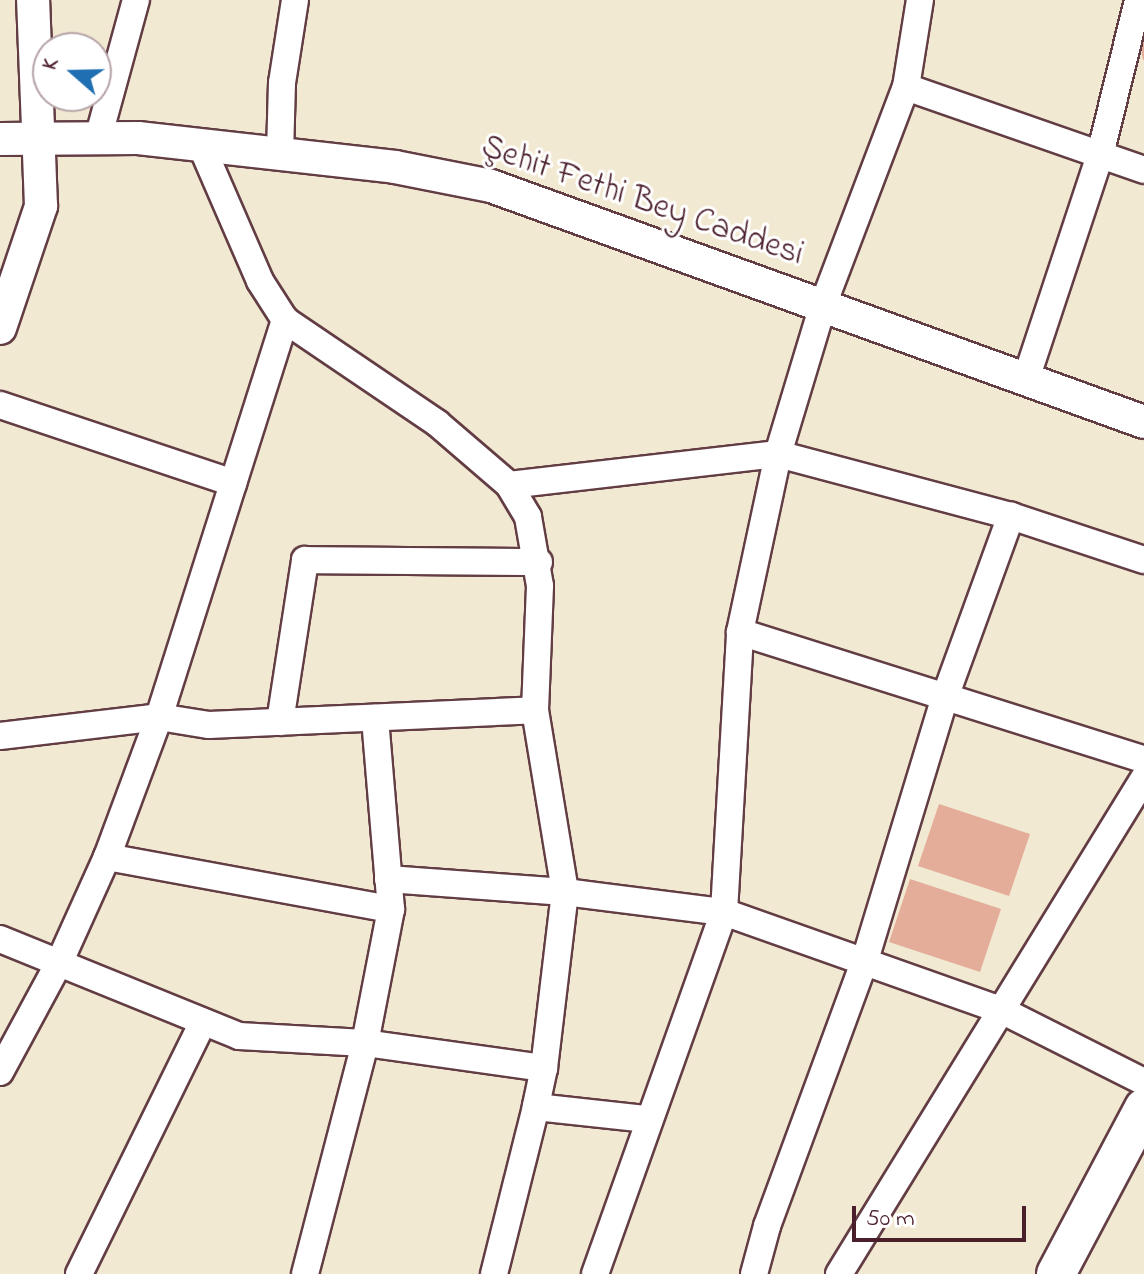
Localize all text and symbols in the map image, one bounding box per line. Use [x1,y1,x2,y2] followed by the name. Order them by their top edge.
[32,32,112,112] north arrow
[34,54,68,75] text: K
[476,128,808,276] street label: Şehit Fethi Bey Caddesi
[856,1190,1030,1240] scale bar
[866,1202,915,1237] text: 50 m

